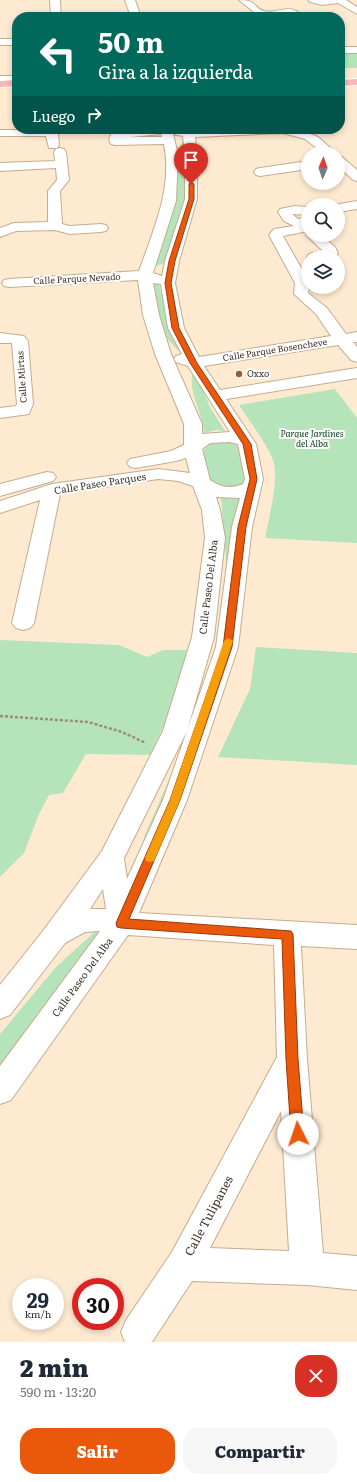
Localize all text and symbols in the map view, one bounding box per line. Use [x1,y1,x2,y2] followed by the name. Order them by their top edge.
[98,20,164,62] text: 50 m
[32,28,84,80] icon: left
[98,58,253,85] text: Gira a la izquierda
[32,104,75,127] text: Luego
[83,104,105,126] icon: right
[174,143,208,184] pin
[301,146,345,190] north arrow
[301,146,345,294] map controls
[180,149,202,171] icon: arrive
[301,198,345,242] button: search
[301,250,345,294] button: layers
[33,269,121,287] street label: Calle Parque Nevado
[222,334,328,364] street label: Calle Parque Bosencheve
[12,351,30,404] street label: Calle Mirtas
[247,366,269,380] place label: Oxxo
[234,369,244,379] marker: Oxxo
[280,426,344,450] park label: Parque Jardines del Alba
[53,468,147,497] street label: Calle Paseo Parques
[194,538,221,635] street label: Calle Paseo Del Alba
[48,933,116,1020] street label: Calle Paseo Del Alba
[277,1113,319,1155] position arrow
[179,1172,237,1259] street label: Calle Tulipanes
[72,1278,124,1330] speed limit sign: 30
[27,1284,49,1314] text: 29
[25,1306,51,1321] text: km/h
[20,1349,89,1384] text: 2 min
[295,1355,337,1397] button: close
[20,1382,96,1401] text: 590 m · 13:20
[20,1428,175,1474] button: Salir
[183,1428,337,1474] button: Compartir

